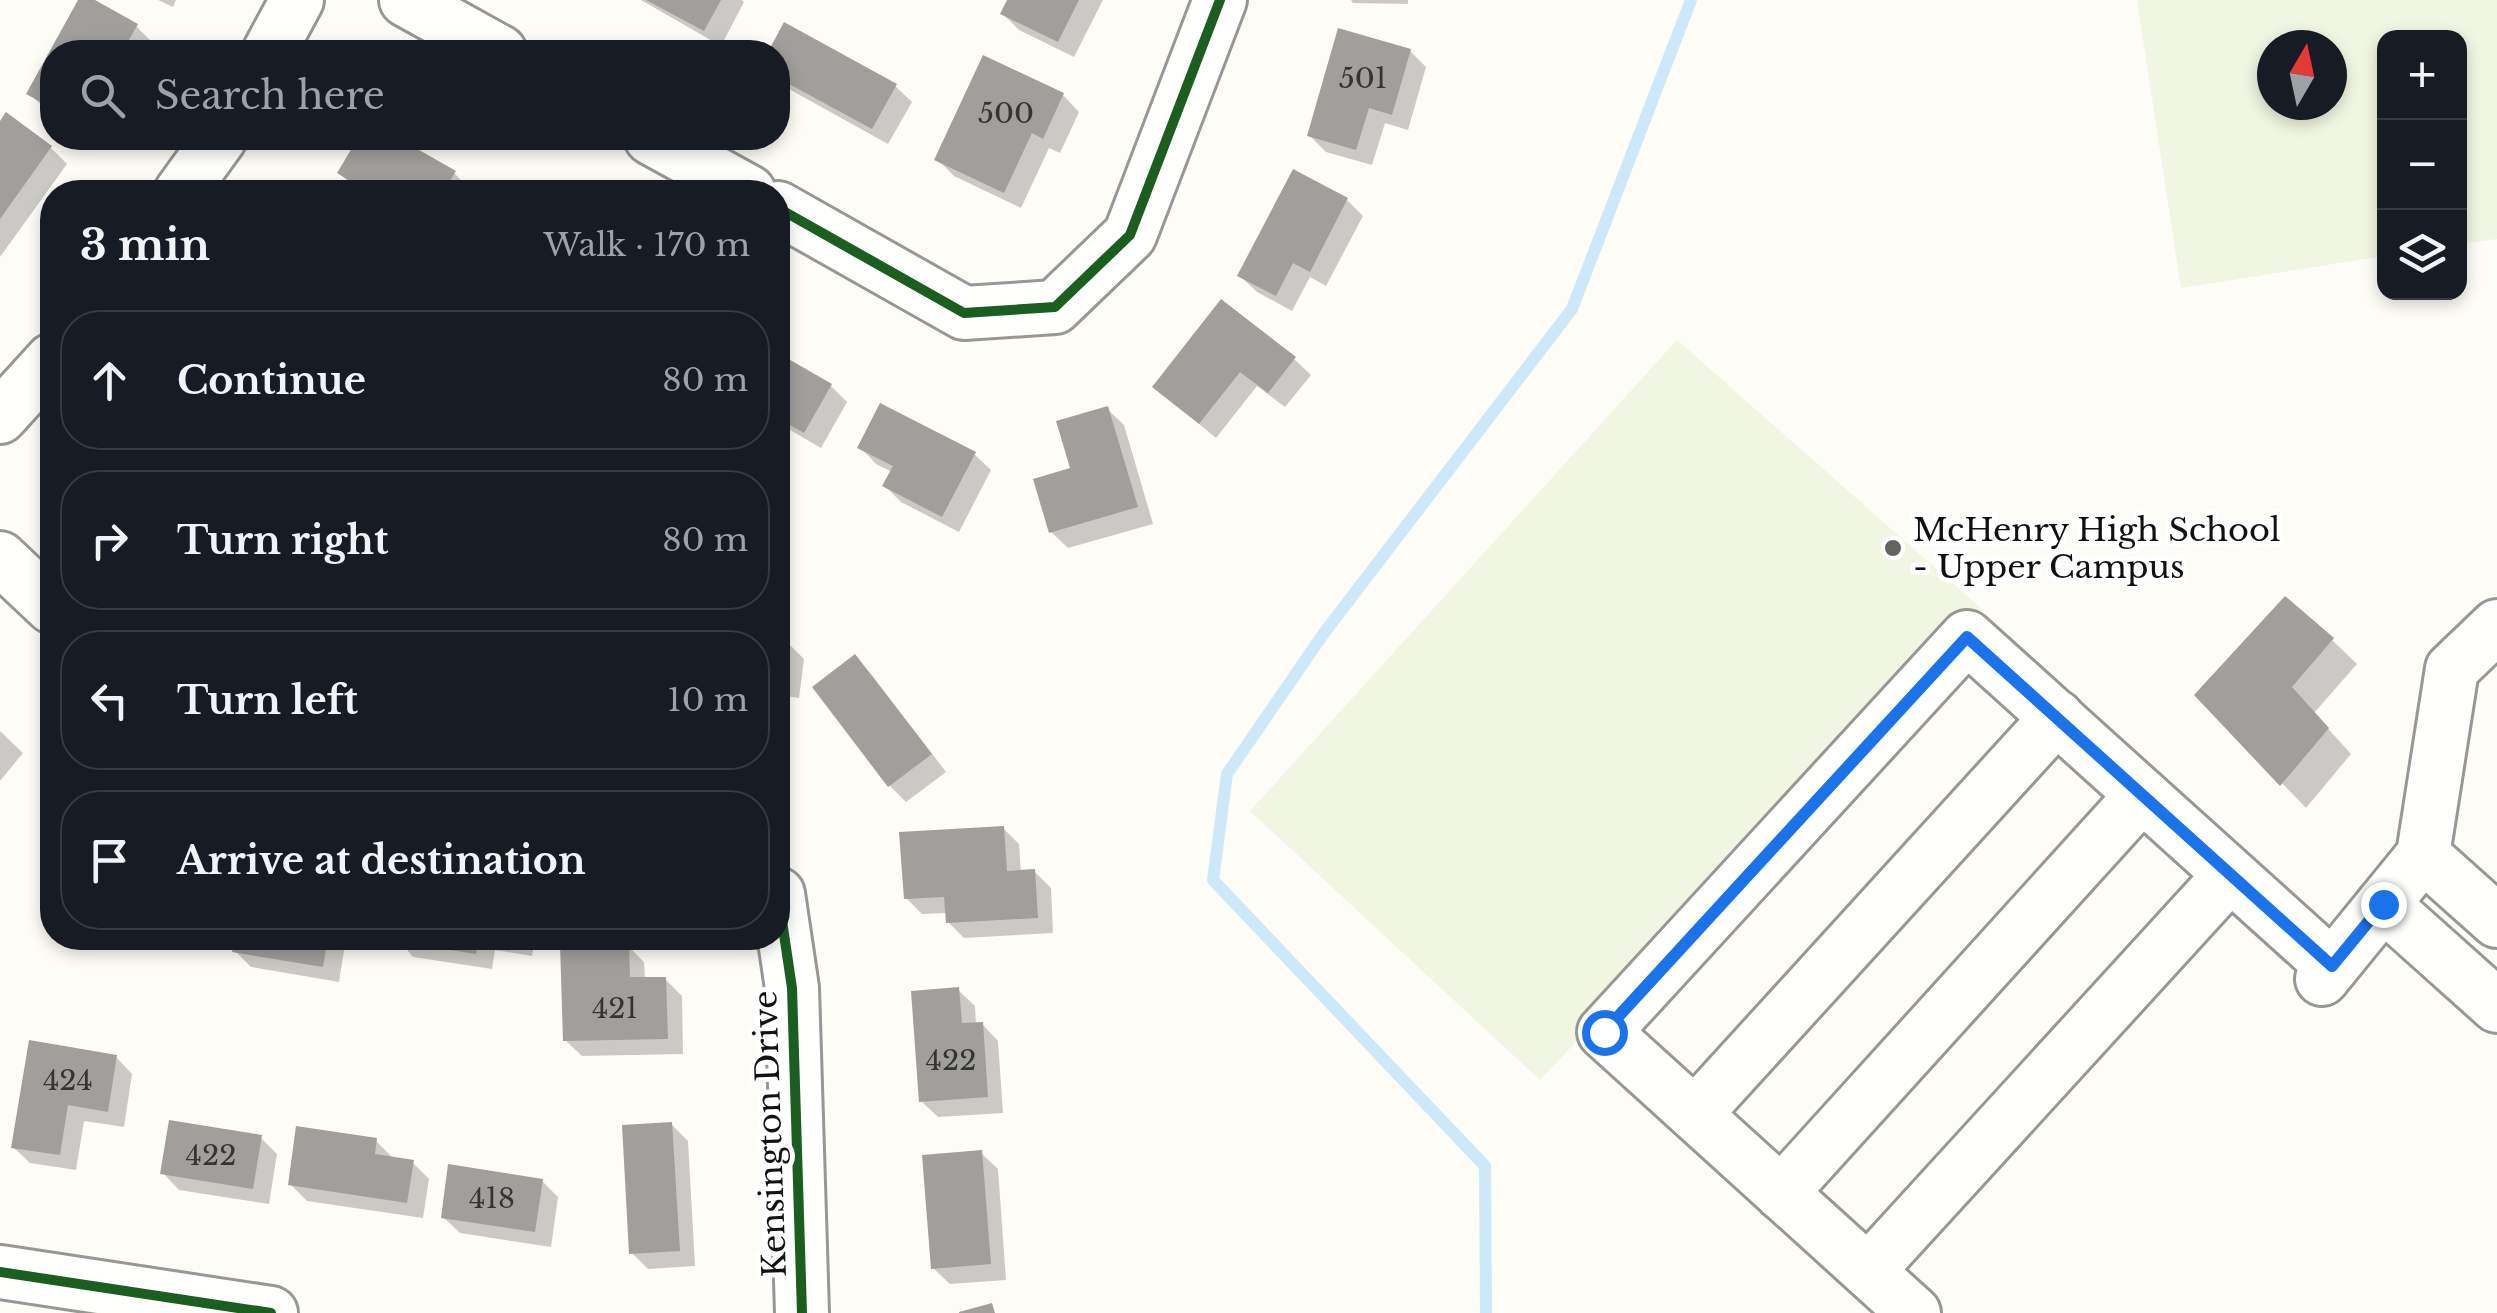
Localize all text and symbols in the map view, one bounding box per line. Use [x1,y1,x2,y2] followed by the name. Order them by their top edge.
[2257,30,2347,120] north arrow
[2377,30,2467,300] map controls
[2377,30,2467,120] button: +
[40,40,790,150] search box
[1339,61,1387,96] house number: 501
[75,68,130,123] icon: search
[155,72,385,119] text: Search here
[978,96,1034,131] house number: 500
[2377,120,2467,210] button: −
[2377,210,2467,300] button: layers
[80,219,210,271] text: 3 min
[544,225,750,265] text: Walk · 170 m
[82,353,137,408] icon: ahead
[177,357,366,404] text: Continue
[662,360,748,400] text: 80 m
[1913,510,2280,587] place label: McHenry High School - Upper Campus
[82,513,137,568] icon: right
[177,517,388,564] text: Turn right
[662,520,748,560] text: 80 m
[1882,537,1904,559] marker: McHenry High School - Upper Campus
[82,673,137,728] icon: left
[177,677,358,724] text: Turn left
[667,680,748,720] text: 10 m
[82,833,137,888] icon: arrive
[177,837,586,884] text: Arrive at destination
[2361,882,2407,928] route end
[745,990,795,1278] street label: Kensington Drive
[592,991,638,1026] house number: 421
[1582,1010,1628,1056] route start
[926,1043,976,1078] house number: 422
[43,1063,93,1098] house number: 424
[186,1138,236,1173] house number: 422
[469,1181,515,1216] house number: 418

